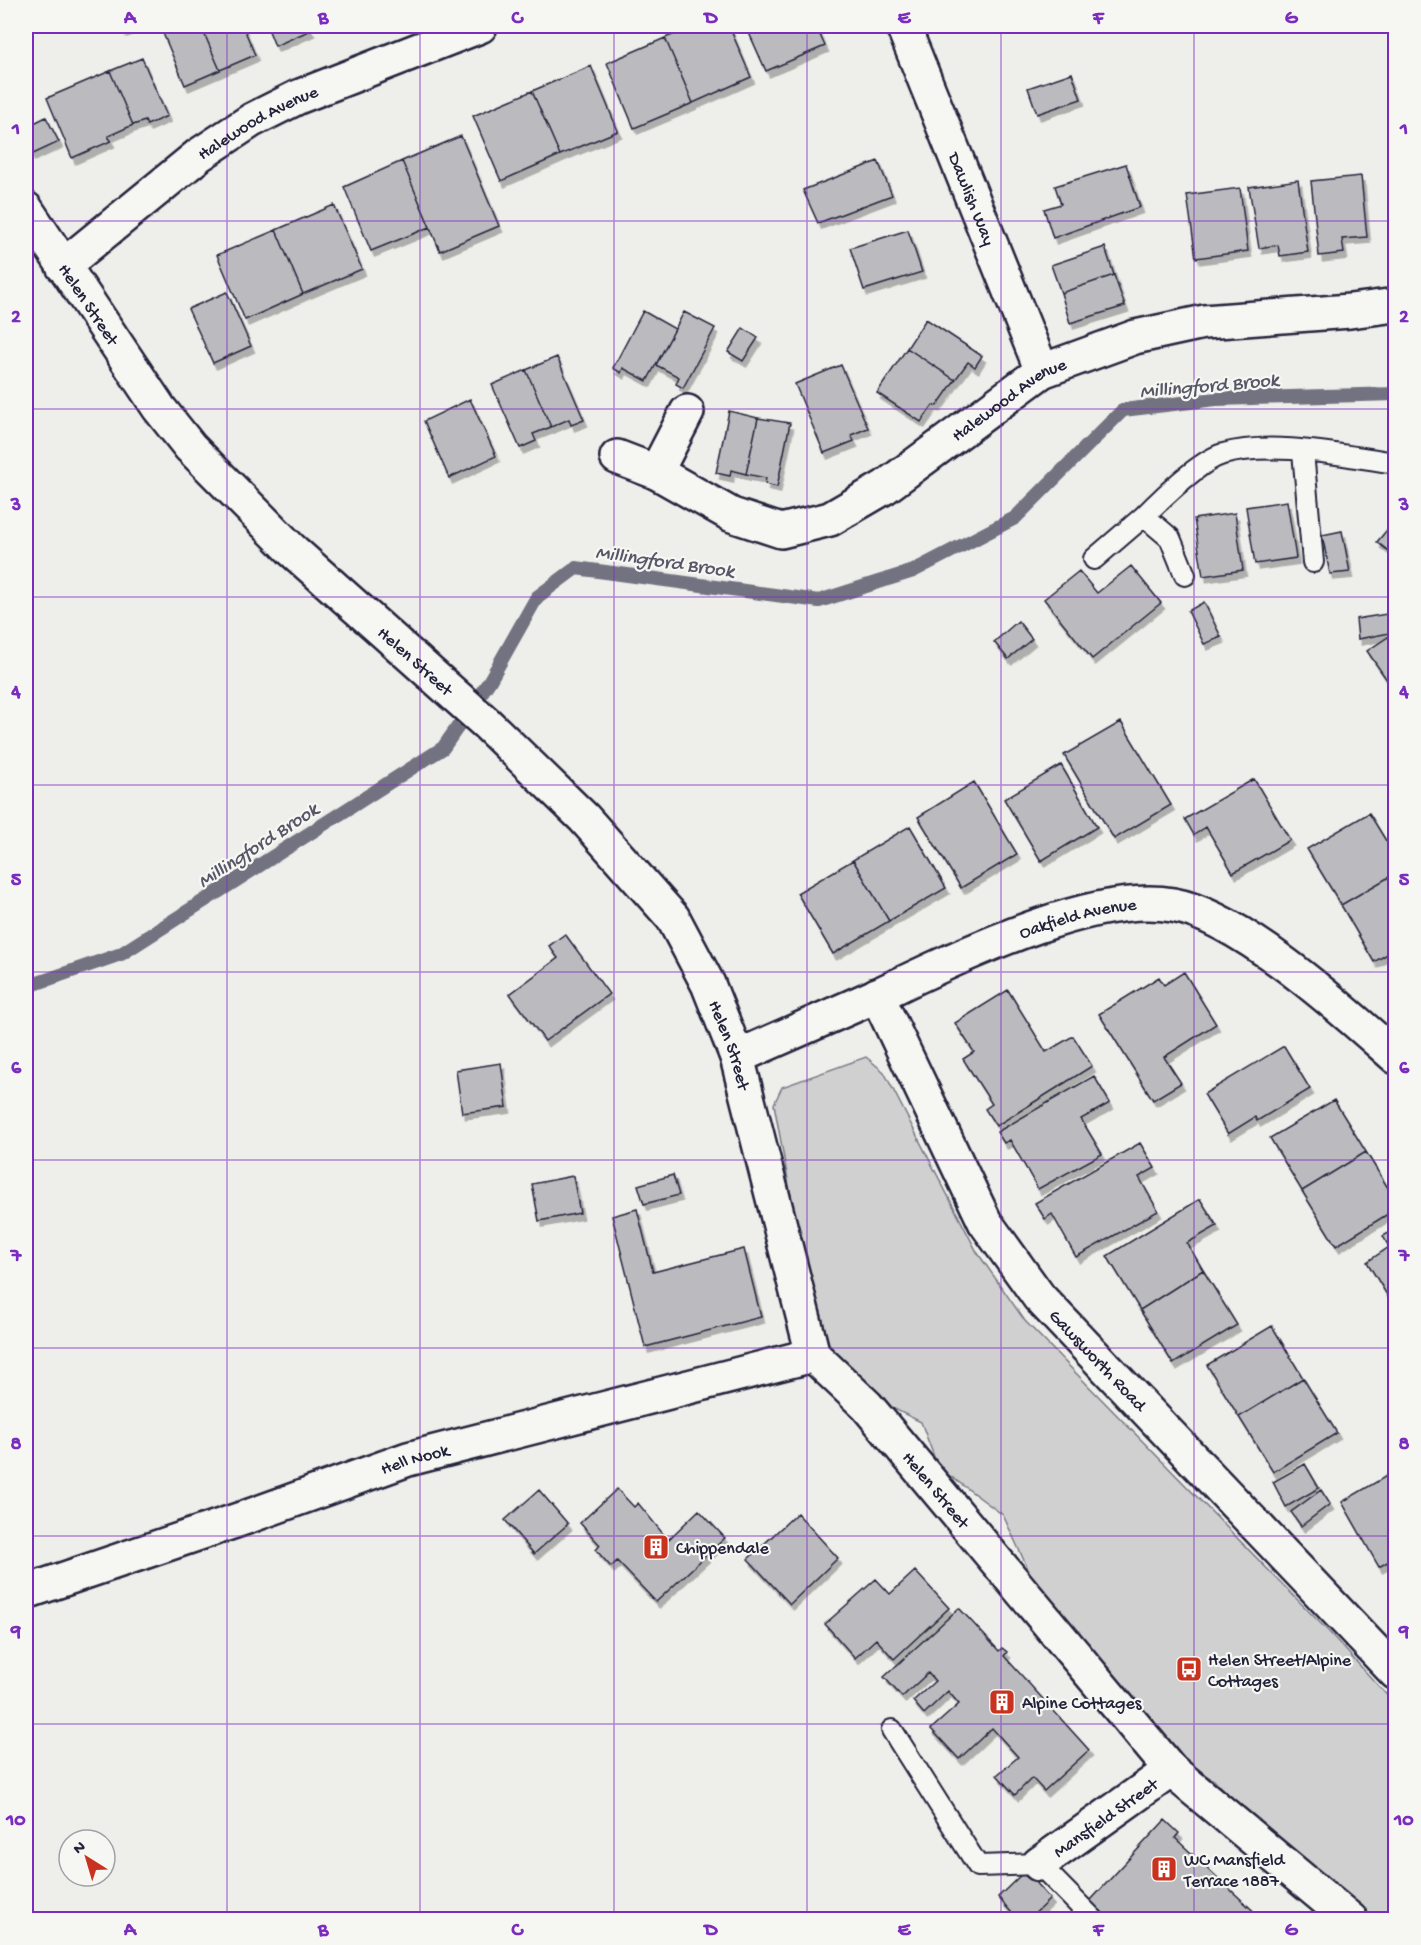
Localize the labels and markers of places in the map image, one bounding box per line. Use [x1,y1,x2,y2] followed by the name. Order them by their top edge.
[641,1532,671,1562] building icon: Chippendale
[676,1539,769,1560] place label: Chippendale
[1208,1651,1352,1693] place label: Helen Street/Alpine Cottages
[1174,1654,1204,1684] bus stop icon: Helen Street/Alpine Cottages
[987,1687,1017,1717] building icon: Alpine Cottages
[1022,1694,1143,1715] place label: Alpine Cottages
[1183,1851,1286,1893] place label: WC Mansfield Terrace 1887
[1149,1854,1179,1884] building icon: WC Mansfield Terrace 1887

